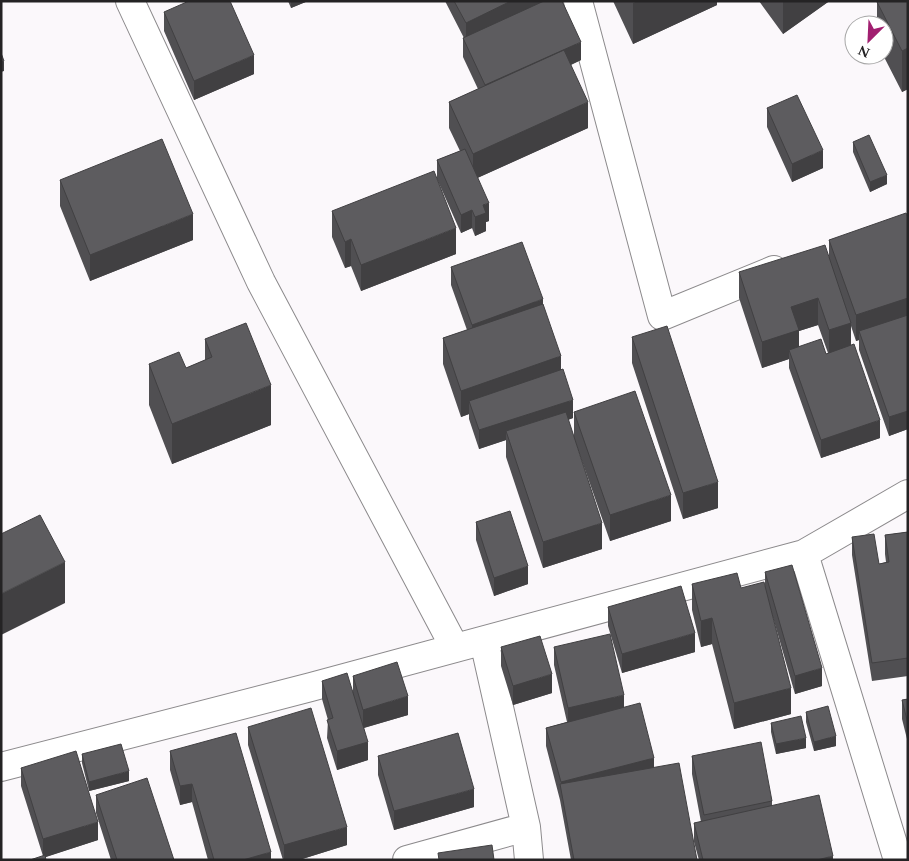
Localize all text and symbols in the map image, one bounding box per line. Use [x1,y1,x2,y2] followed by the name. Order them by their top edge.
[844,15,894,65] north arrow
[854,40,873,63] text: N

